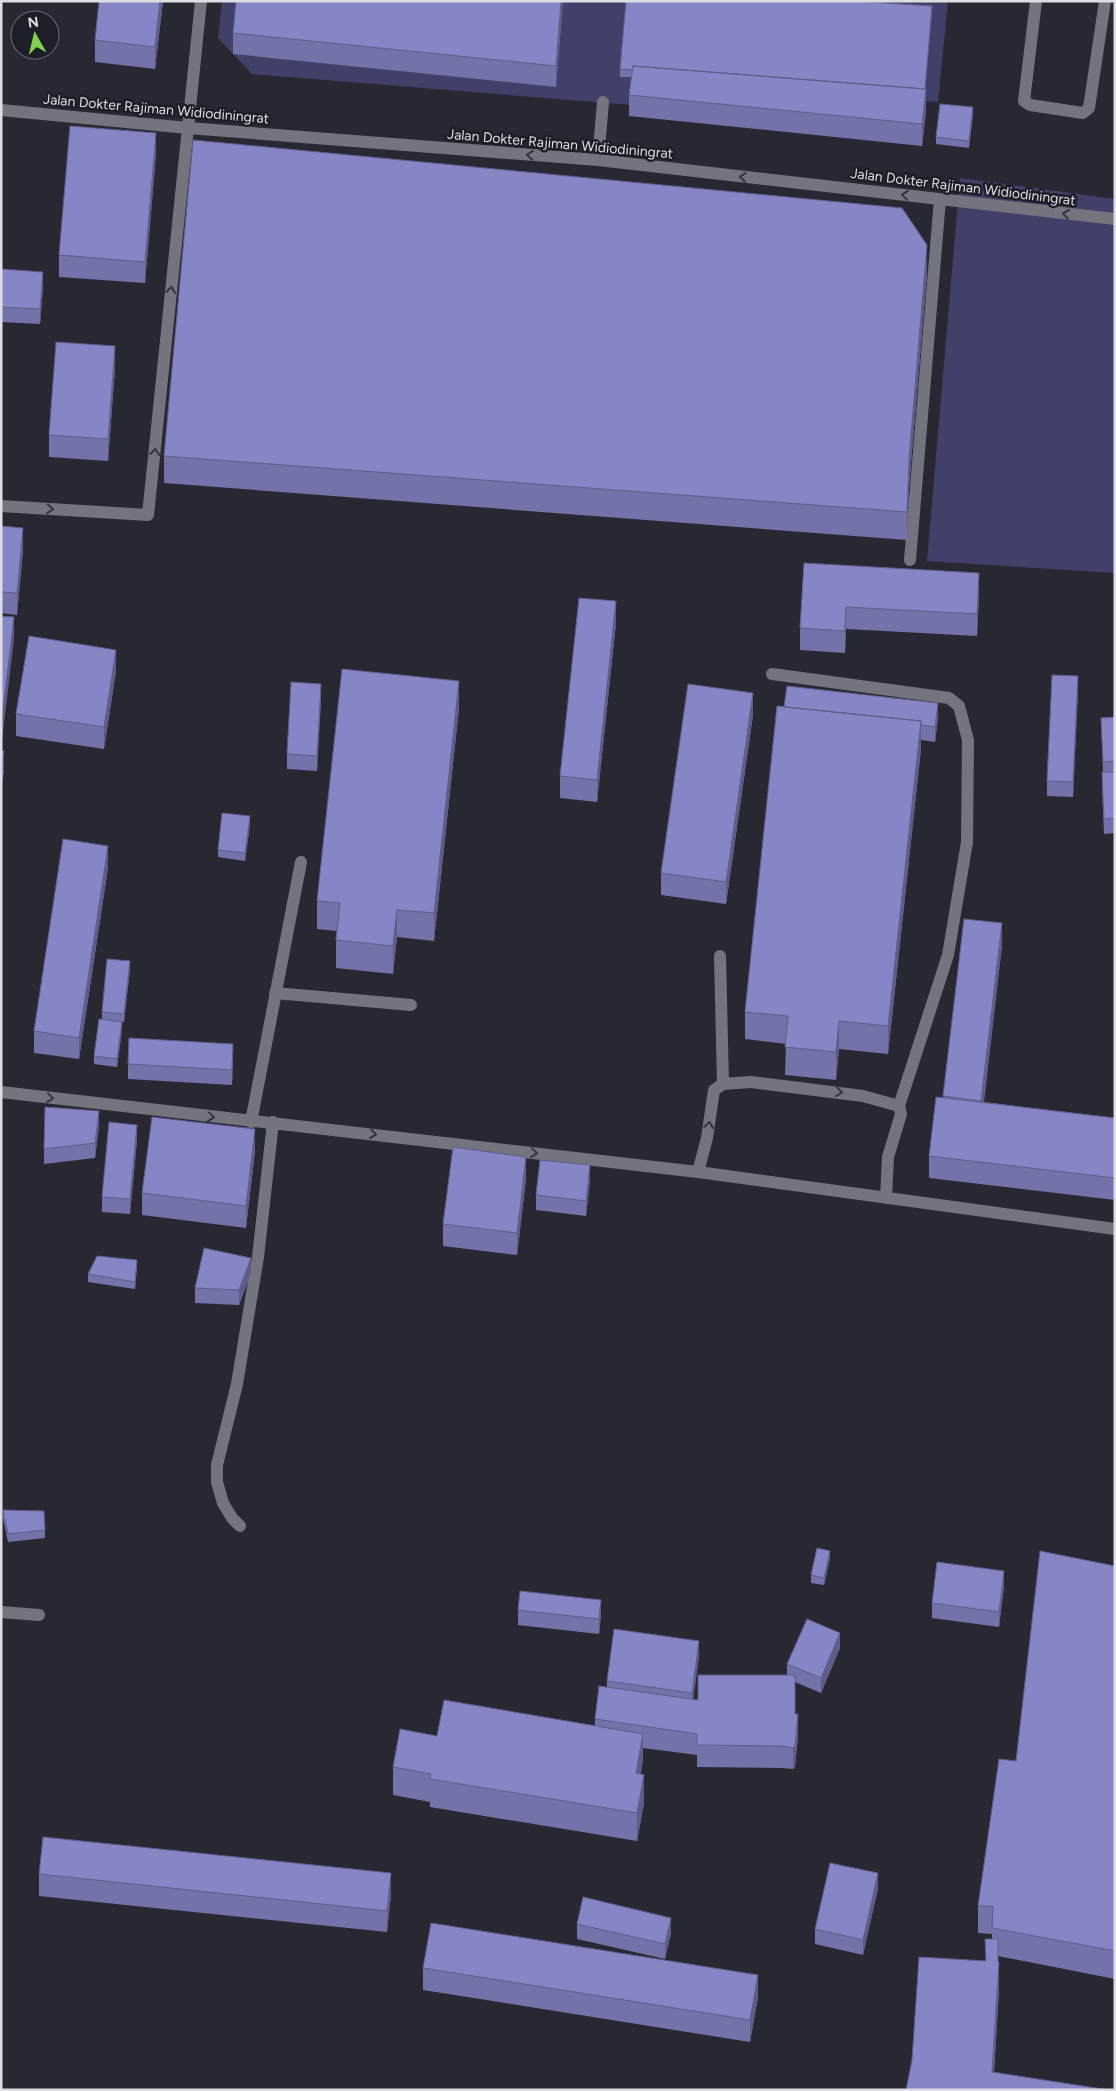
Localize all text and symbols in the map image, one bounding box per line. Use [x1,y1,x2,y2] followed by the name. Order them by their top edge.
[10,10,60,60] north arrow
[27,13,40,32] text: N
[42,91,270,127] street label: Jalan Dokter Rajiman Widiodiningrat
[446,126,674,162] street label: Jalan Dokter Rajiman Widiodiningrat
[525,150,533,161] one-way arrow
[849,165,1077,209] street label: Jalan Dokter Rajiman Widiodiningrat
[739,172,747,183] one-way arrow
[901,190,909,201] one-way arrow
[1062,209,1070,220] one-way arrow
[165,286,176,294] one-way arrow
[149,447,160,455] one-way arrow
[46,504,54,515] one-way arrow
[834,1087,843,1097] one-way arrow
[46,1092,54,1103] one-way arrow
[207,1111,215,1122] one-way arrow
[703,1121,714,1129] one-way arrow
[369,1128,377,1139] one-way arrow
[530,1147,538,1158] one-way arrow

